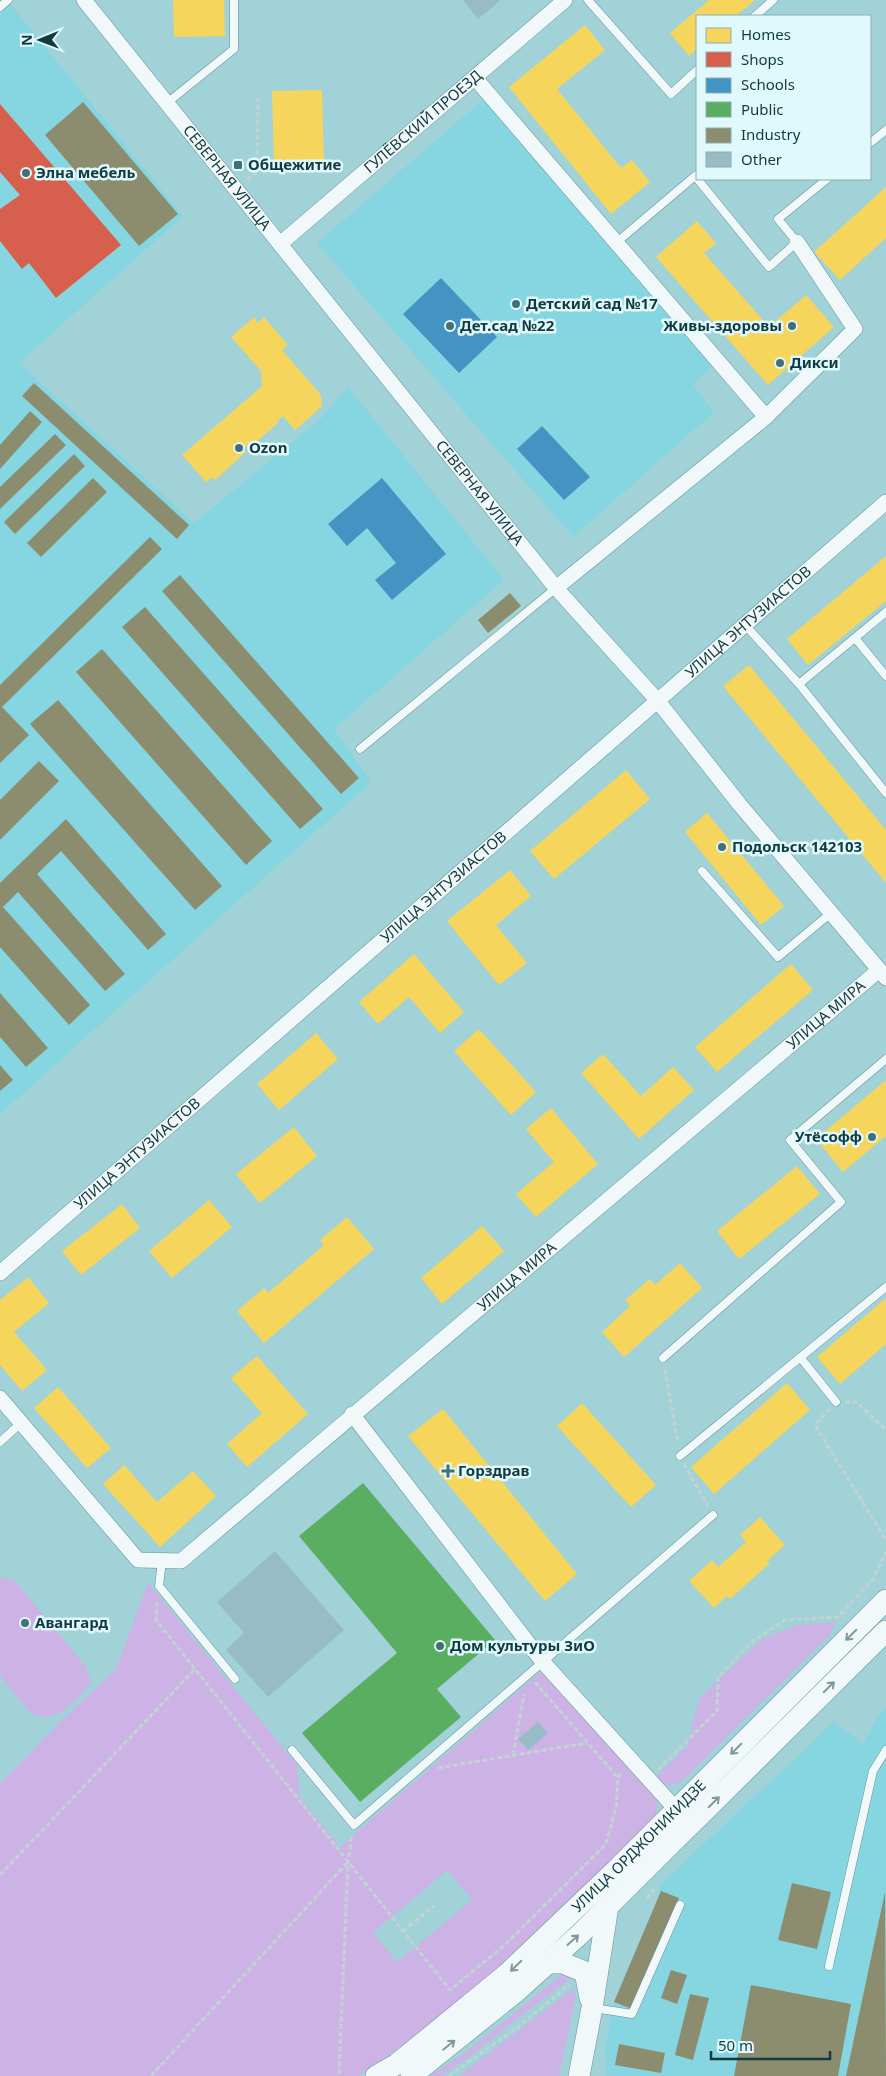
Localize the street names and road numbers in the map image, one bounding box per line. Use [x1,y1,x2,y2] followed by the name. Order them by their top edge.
[359,65,485,177] street label: ГУЛЁВСКИЙ ПРОЕЗД
[179,120,276,234] street label: СЕВЕРНАЯ УЛИЦА
[432,435,529,549] street label: СЕВЕРНАЯ УЛИЦА
[680,561,815,681] street label: УЛИЦА ЭНТУЗИАСТОВ
[376,826,510,947] street label: УЛИЦА ЭНТУЗИАСТОВ
[782,975,869,1053] street label: УЛИЦА МИРА
[69,1092,204,1213] street label: УЛИЦА ЭНТУЗИАСТОВ
[473,1236,560,1315] street label: УЛИЦА МИРА
[567,1775,710,1916] street label: УЛИЦА ОРДЖОНИКИДЗЕ

